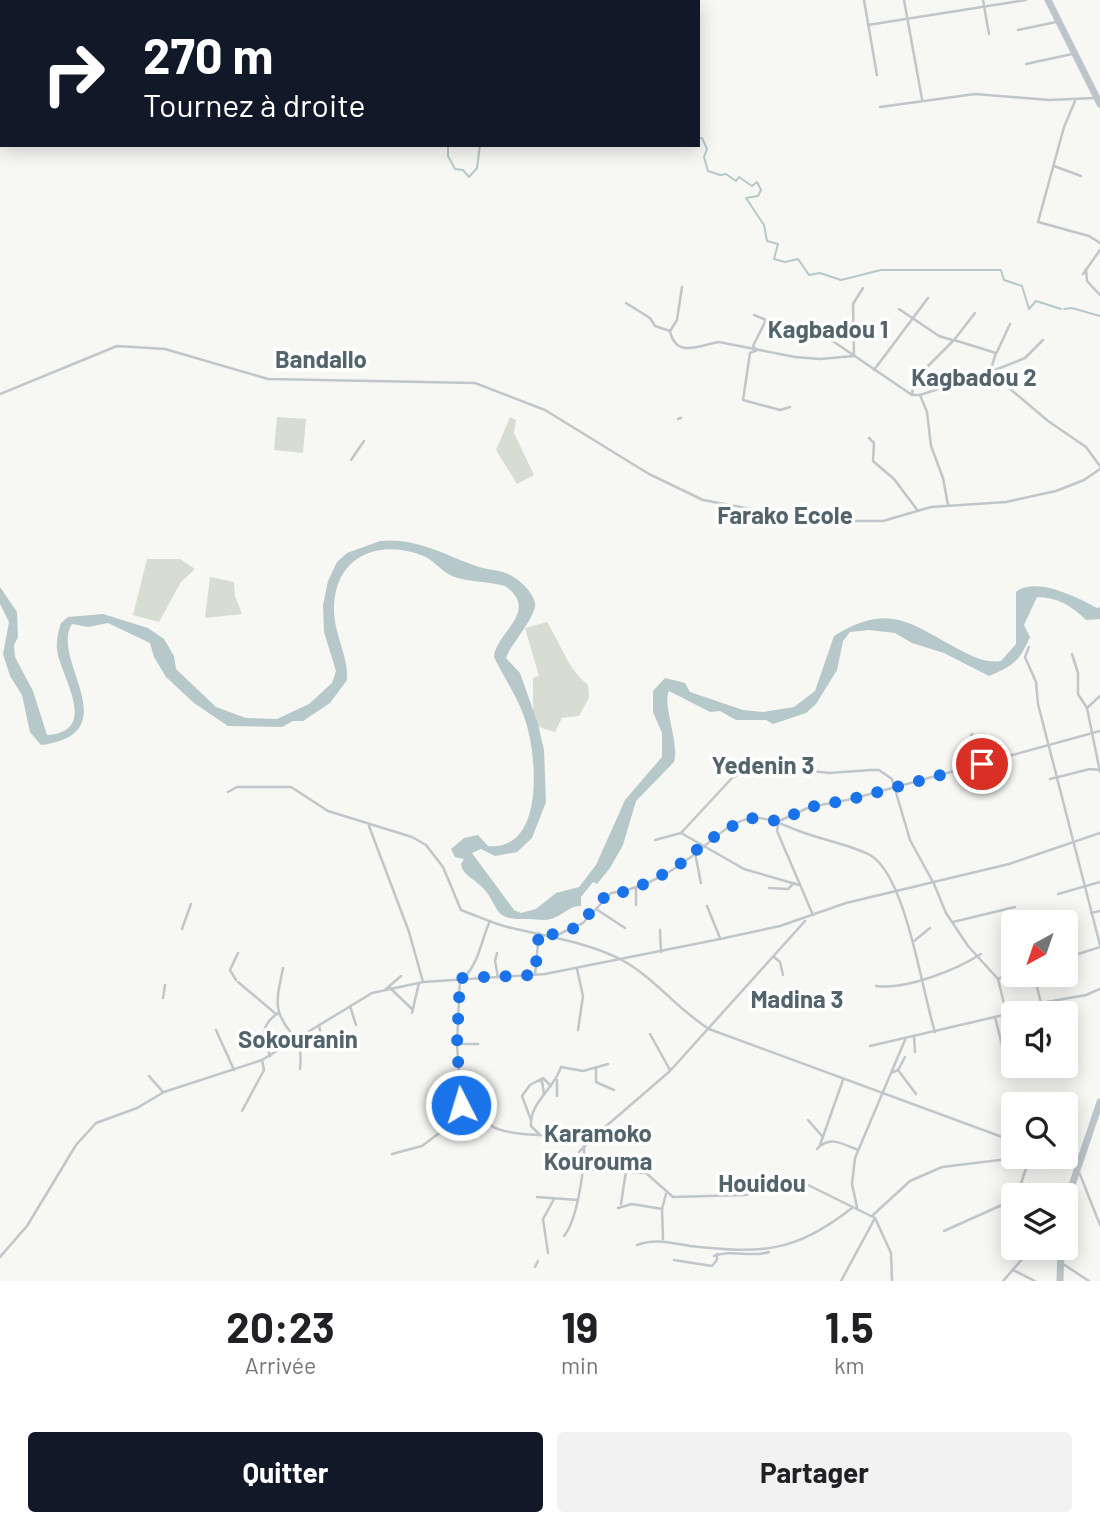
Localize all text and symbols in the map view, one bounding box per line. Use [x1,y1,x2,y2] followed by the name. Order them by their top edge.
[143,25,273,84] text: 270 m
[28,28,119,119] icon: right
[143,85,365,123] text: Tournez à droite
[768,314,888,343] district label: Kagbadou 1
[275,344,367,373] district label: Bandallo
[911,362,1037,391] district label: Kagbadou 2
[717,500,853,529] district label: Farako Ecole
[952,734,1012,794] pin
[963,745,1001,783] icon: arrive
[712,750,814,779] district label: Yedenin 3
[1001,910,1078,987] north arrow
[1001,910,1078,1260] map controls
[750,984,844,1013] district label: Madina 3
[1001,1001,1078,1078] button: sound
[238,1024,358,1053] district label: Sokouranin
[424,1068,498,1142] position arrow
[1001,1092,1078,1169] button: search
[544,1118,652,1175] district label: Karamoko Kourouma
[718,1168,806,1197] district label: Houidou
[1001,1183,1078,1260] button: layers
[226,1301,335,1351] text: 20:23
[561,1301,598,1351] text: 19
[825,1301,874,1351] text: 1.5
[245,1351,316,1379] text: Arrivée
[561,1351,598,1379] text: min
[834,1351,864,1379] text: km
[28,1432,543,1512] button: Quitter
[557,1432,1072,1512] button: Partager

